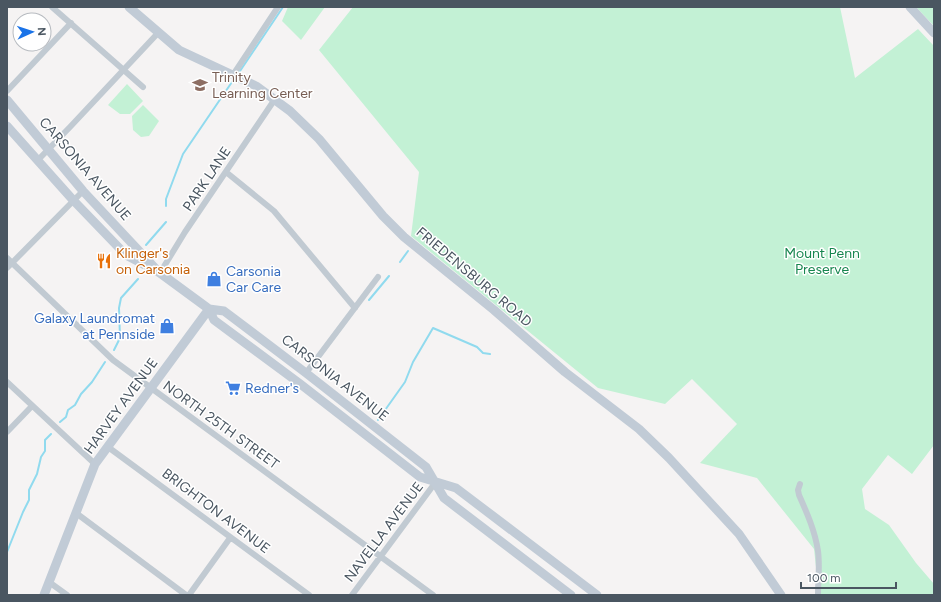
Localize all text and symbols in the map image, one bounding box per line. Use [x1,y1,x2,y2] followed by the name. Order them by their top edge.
[12,12,52,52] north arrow
[35,27,48,36] text: N
[212,69,313,102] place label: Trinity Learning Center
[191,76,209,94] school or university icon: Trinity Learning Center
[36,114,134,224] street label: CARSONIA AVENUE
[179,143,235,215] street label: PARK LANE
[413,224,535,330] street label: FRIEDENSBURG ROAD
[116,245,190,278] place label: Klinger's on Carsonia
[784,245,860,278] park label: Mount Penn Preserve
[95,252,113,270] restaurant icon: Klinger's on Carsonia
[226,263,281,296] place label: Carsonia Car Care
[205,270,223,288] shop icon: Carsonia Car Care
[34,310,155,343] place label: Galaxy Laundromat at Pennside
[158,317,176,335] shop icon: Galaxy Laundromat at Pennside
[278,331,392,425] street label: CARSONIA AVENUE
[80,355,162,457] street label: HARVEY AVENUE
[160,377,282,473] street label: NORTH 25TH STREET
[224,379,242,397] supermarket icon: Redner's
[245,380,299,397] place label: Redner's
[159,465,273,557] street label: BRIGHTON AVENUE
[341,479,427,585] street label: NAVELLA AVENUE
[801,564,896,590] scale bar
[807,571,841,585] text: 100 m

